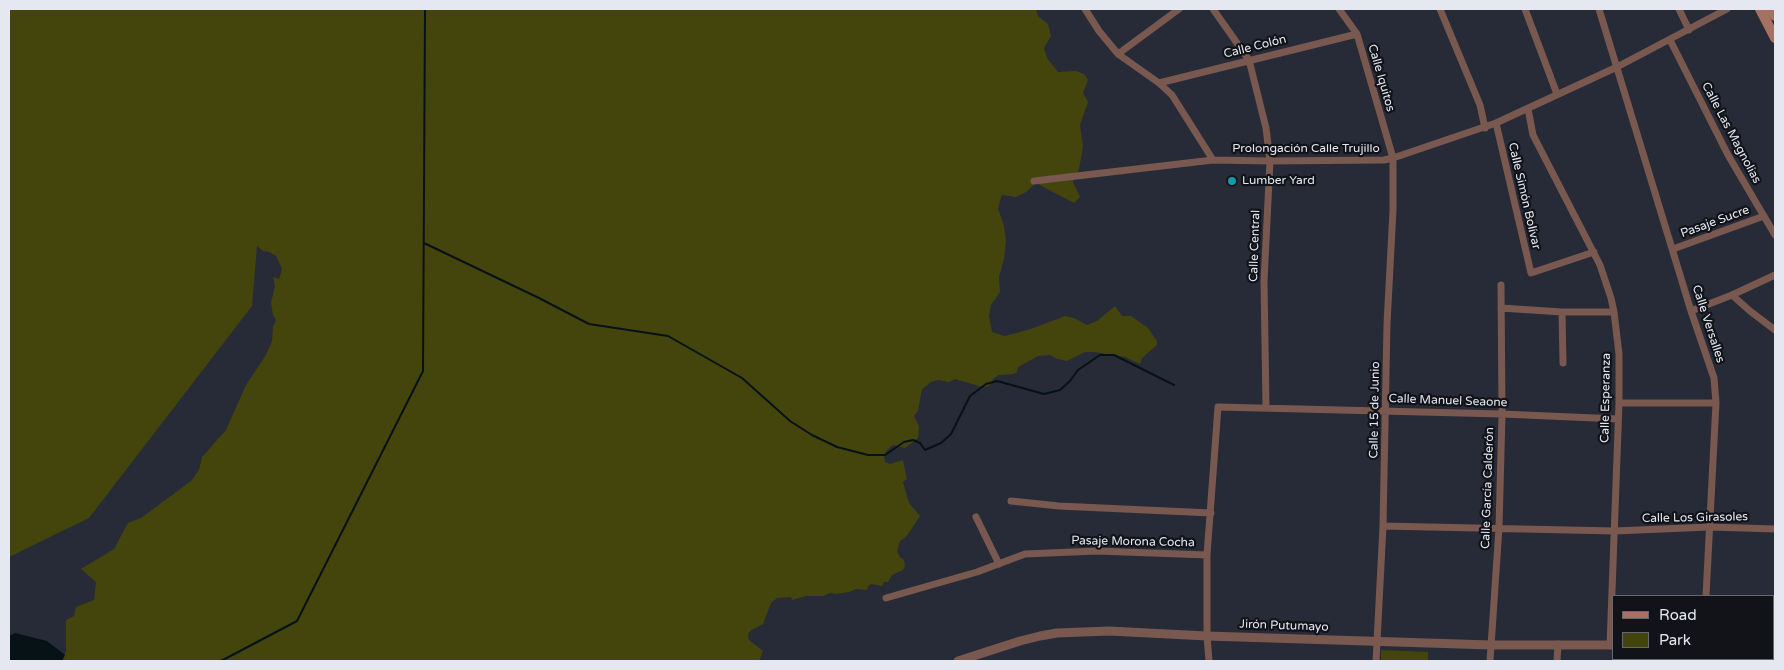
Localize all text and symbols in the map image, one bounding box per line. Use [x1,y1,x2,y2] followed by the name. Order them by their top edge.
[1222,32,1288,62] street label: Calle Colón
[1364,43,1398,113] street label: Calle Iquitos
[1698,80,1764,186] street label: Calle Las Magnolias
[1505,141,1543,251] street label: Calle Simón Bolívar
[1232,142,1380,156] street label: Prolongación Calle Trujillo
[1242,174,1315,188] place label: Lumber Yard
[1226,175,1238,187] marker: Lumber Yard
[1679,203,1751,241] street label: Pasaje Sucre
[1247,210,1263,282] street label: Calle Central
[1689,283,1727,365] street label: Calle Versalles
[1598,353,1614,443] street label: Calle Esperanza
[1367,361,1383,459] street label: Calle 15 de Junio
[1388,392,1508,410] street label: Calle Manuel Seaone
[1479,427,1497,549] street label: Calle García Calderón
[1642,510,1748,526] street label: Calle Los Girasoles
[1071,534,1195,550] street label: Pasaje Morona Cocha
[1612,595,1774,660] legend
[1659,606,1697,624] text: Road
[1239,617,1329,635] street label: Jirón Putumayo
[1659,631,1691,649] text: Park

